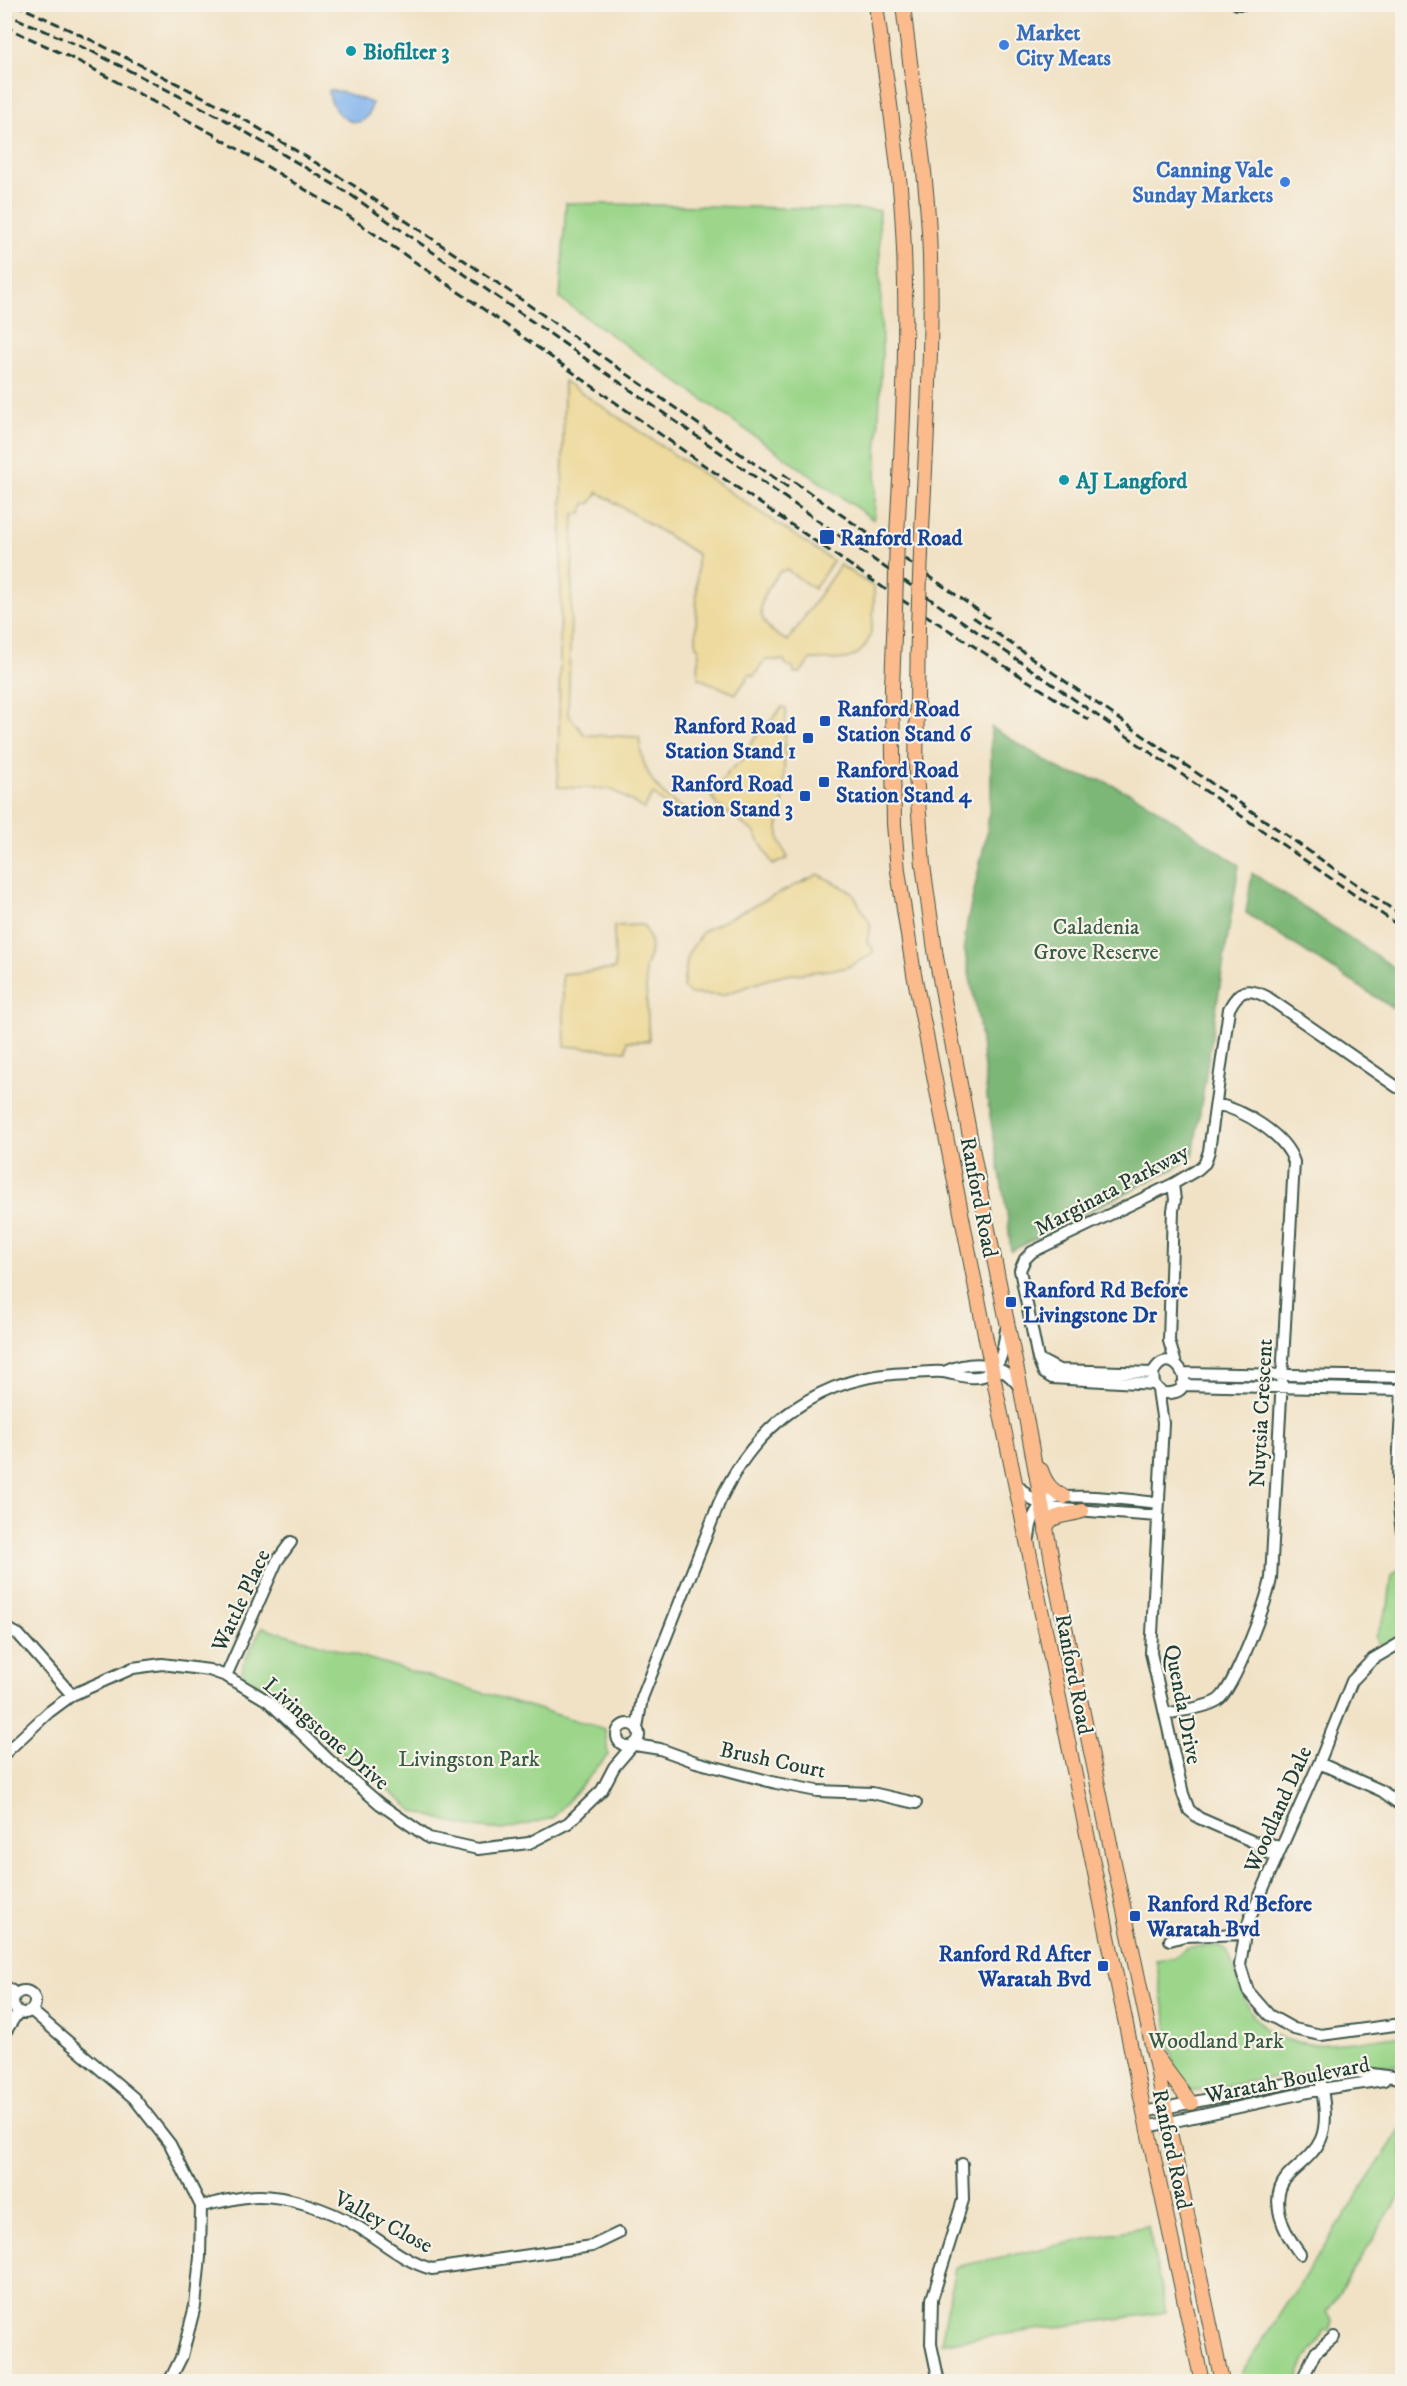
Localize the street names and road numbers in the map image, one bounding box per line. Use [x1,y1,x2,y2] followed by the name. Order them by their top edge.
[954,1135,1003,1260] street label: Ranford Road
[1030,1138,1194,1242] street label: Marginata Parkway
[1244,1338,1279,1488] street label: Nuytsia Crescent
[205,1545,277,1657] street label: Wattle Place
[1049,1612,1098,1737] street label: Ranford Road
[1158,1642,1207,1767] street label: Quenda Drive
[257,1672,395,1796] street label: Livingstone Drive
[717,1736,828,1785] street label: Brush Court
[1238,1742,1318,1878] street label: Woodland Dale
[1202,2051,1372,2110] street label: Waratah Boulevard
[1146,2087,1197,2212] street label: Ranford Road
[329,2185,437,2260] street label: Valley Close

